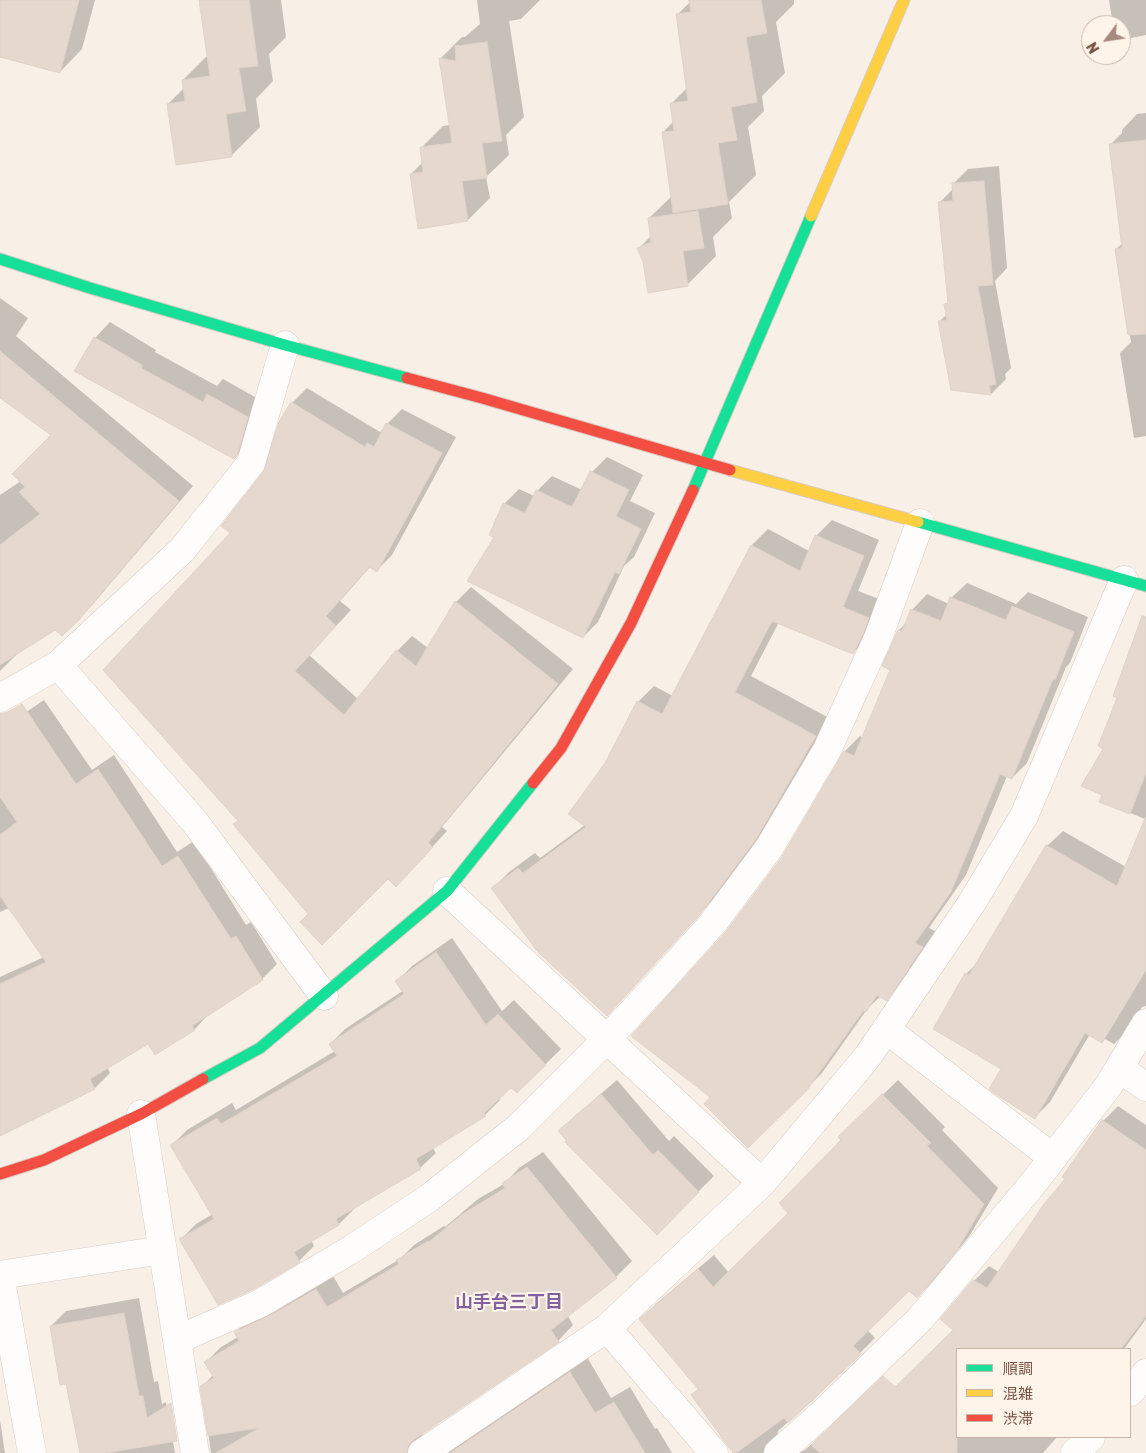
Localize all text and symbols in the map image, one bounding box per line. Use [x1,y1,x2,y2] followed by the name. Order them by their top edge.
[1081,15,1131,65] north arrow
[1084,39,1103,56] text: N
[455,1292,563,1314] district label: 山手台三丁目
[956,1348,1131,1438] legend
[1003,1360,1033,1378] text: 順調
[1003,1385,1033,1403] text: 混雑
[1003,1410,1033,1428] text: 渋滞

